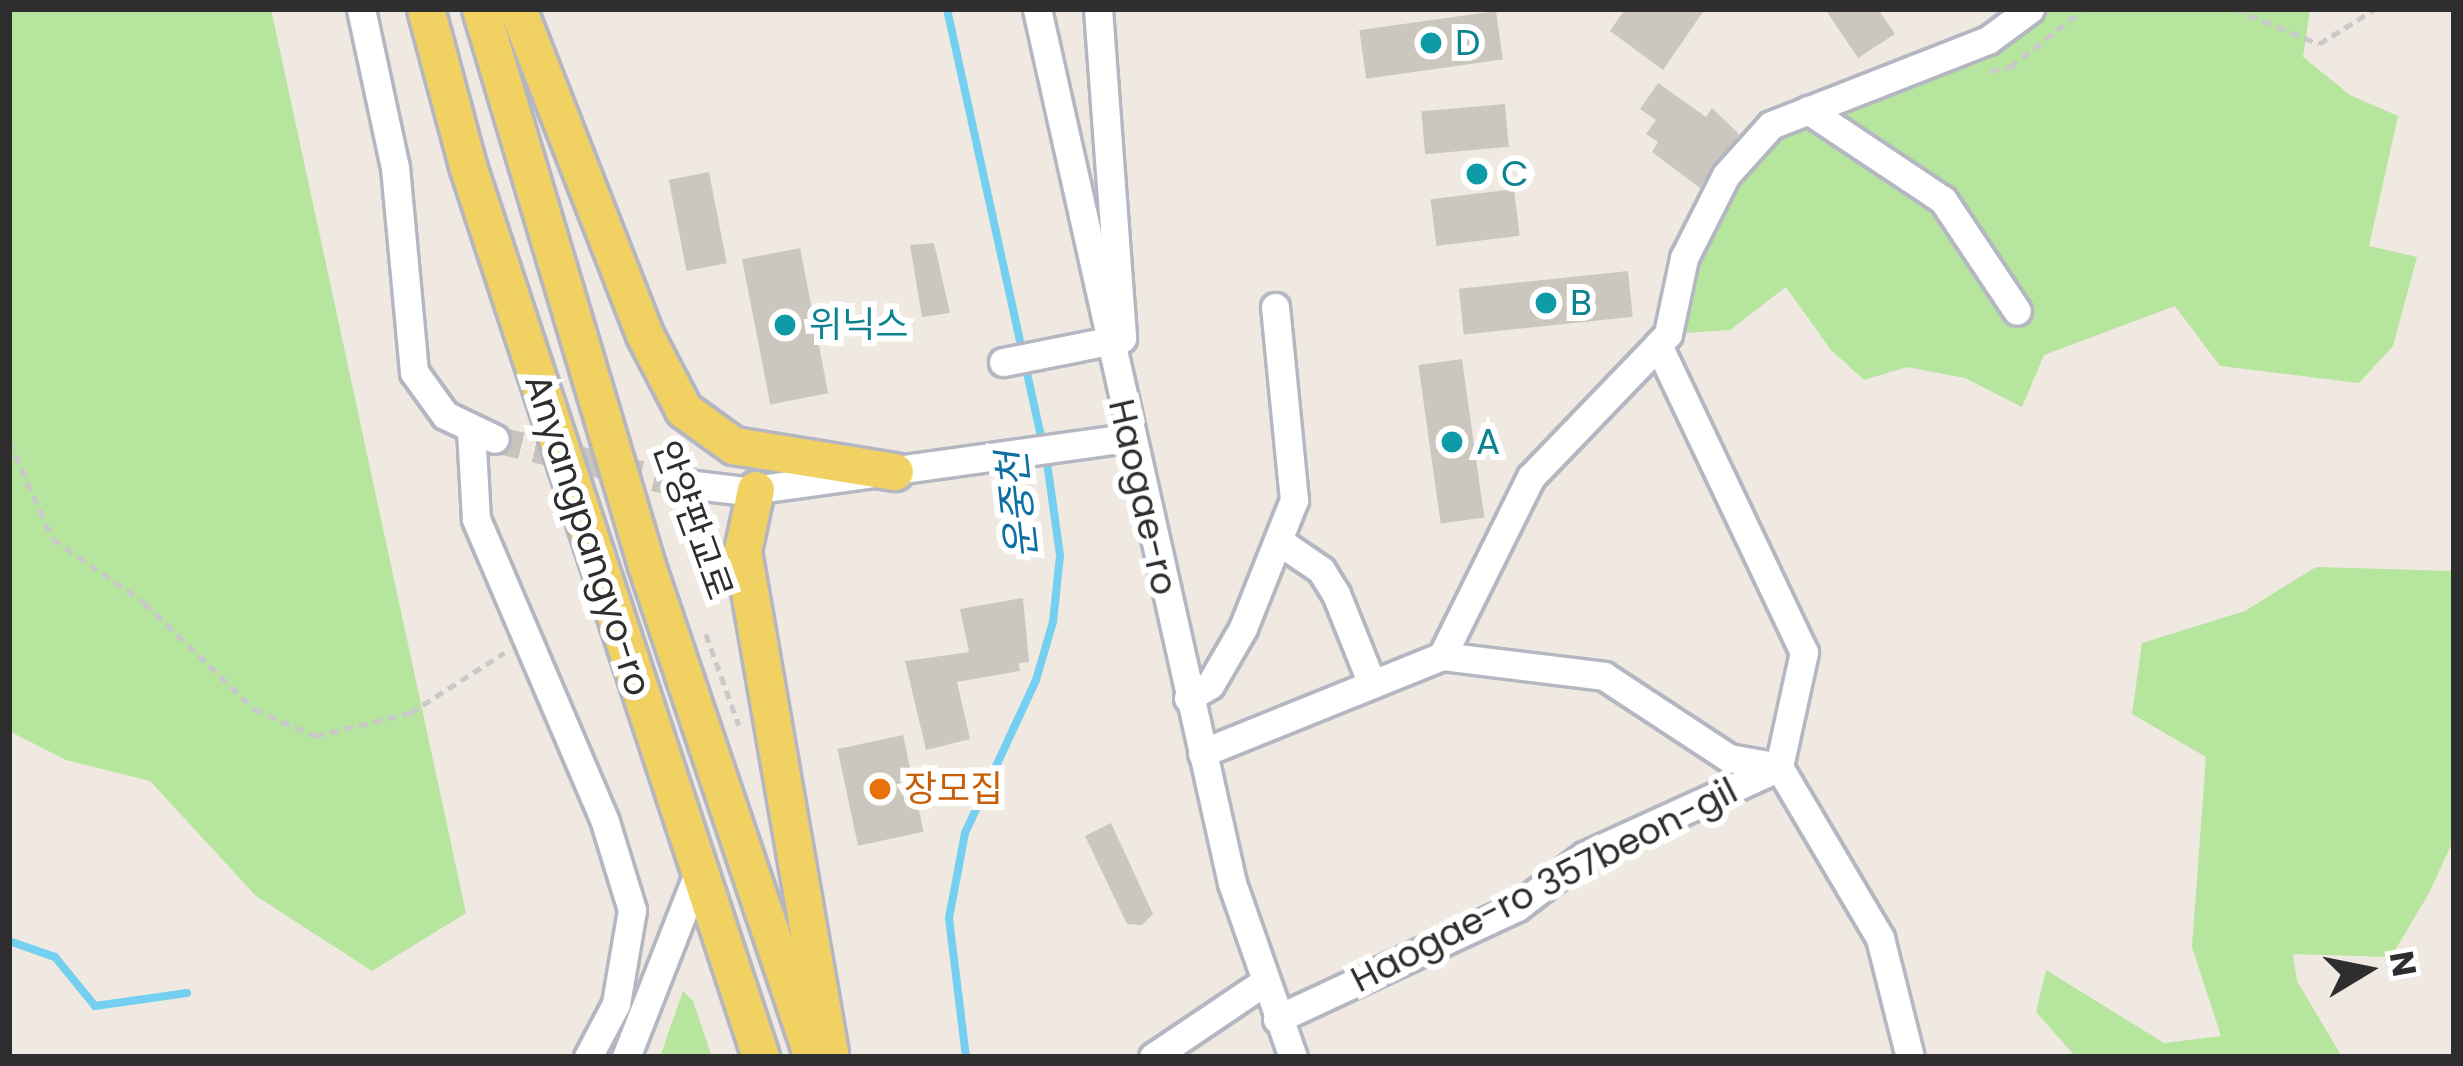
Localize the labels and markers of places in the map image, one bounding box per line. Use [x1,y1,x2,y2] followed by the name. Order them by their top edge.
[1455,21,1480,65] place label: D
[1418,30,1444,56] marker: D
[1501,152,1529,196] place label: C
[1464,161,1490,187] marker: C
[1570,281,1592,325] place label: B
[1533,290,1559,316] marker: B
[809,303,908,347] place label: 위닉스
[772,312,798,338] marker: 위닉스
[1476,420,1500,464] place label: A
[1439,429,1465,455] marker: A
[904,767,1003,811] place label: 장모집
[867,776,893,802] marker: 장모집

